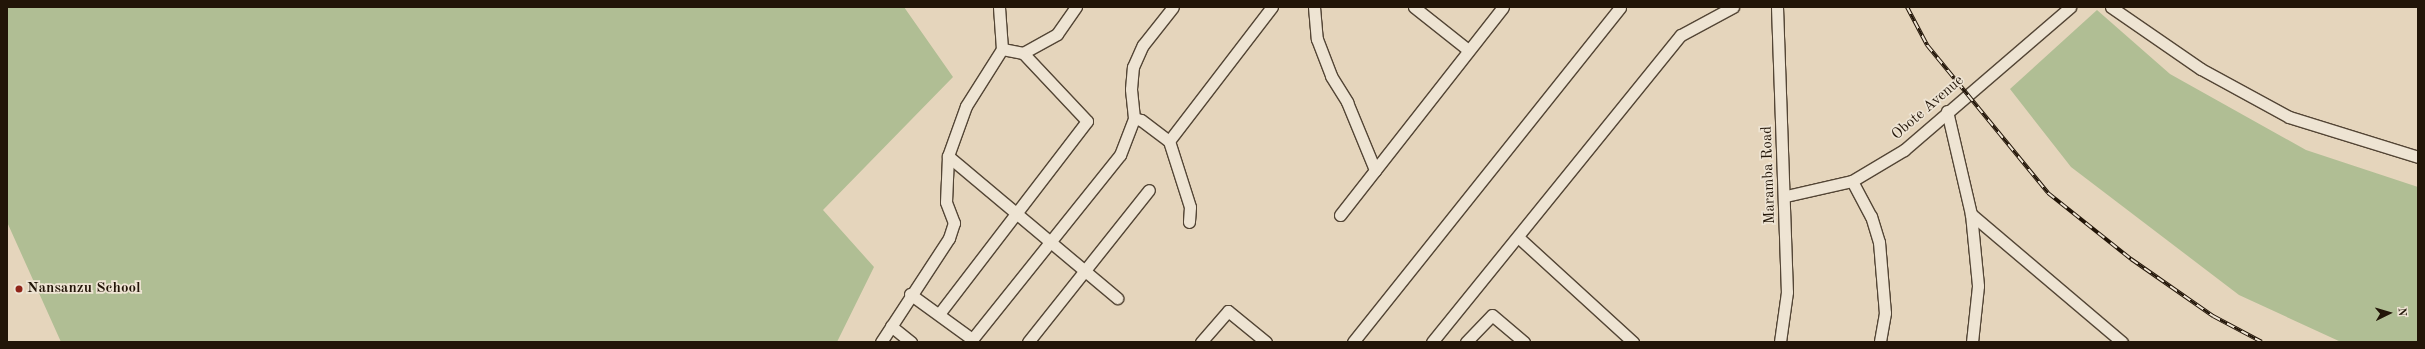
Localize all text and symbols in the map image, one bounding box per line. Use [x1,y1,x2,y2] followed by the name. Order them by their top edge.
[1888,72,1968,144] street label: Obote Avenue
[1758,126,1780,224] street label: Maramba Road
[27,280,141,298] place label: Nansanzu School
[14,284,24,294] marker: Nansanzu School
[2369,293,2409,333] north arrow
[2396,307,2407,317] text: N

